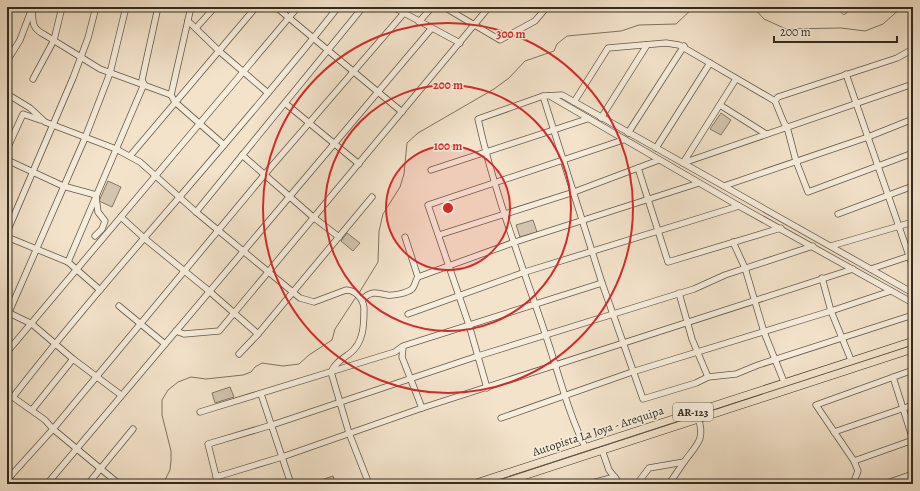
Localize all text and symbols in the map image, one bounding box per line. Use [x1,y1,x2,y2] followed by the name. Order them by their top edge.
[774,18,897,44] scale bar
[780,24,811,40] text: 200 m
[496,26,526,42] text: 300 m
[433,77,463,93] text: 200 m
[434,138,462,154] text: 100 m
[441,201,455,215] centre of rings
[529,402,666,460] street label: Autopista La Joya - Arequipa
[673,403,713,421] road number: AR-123

